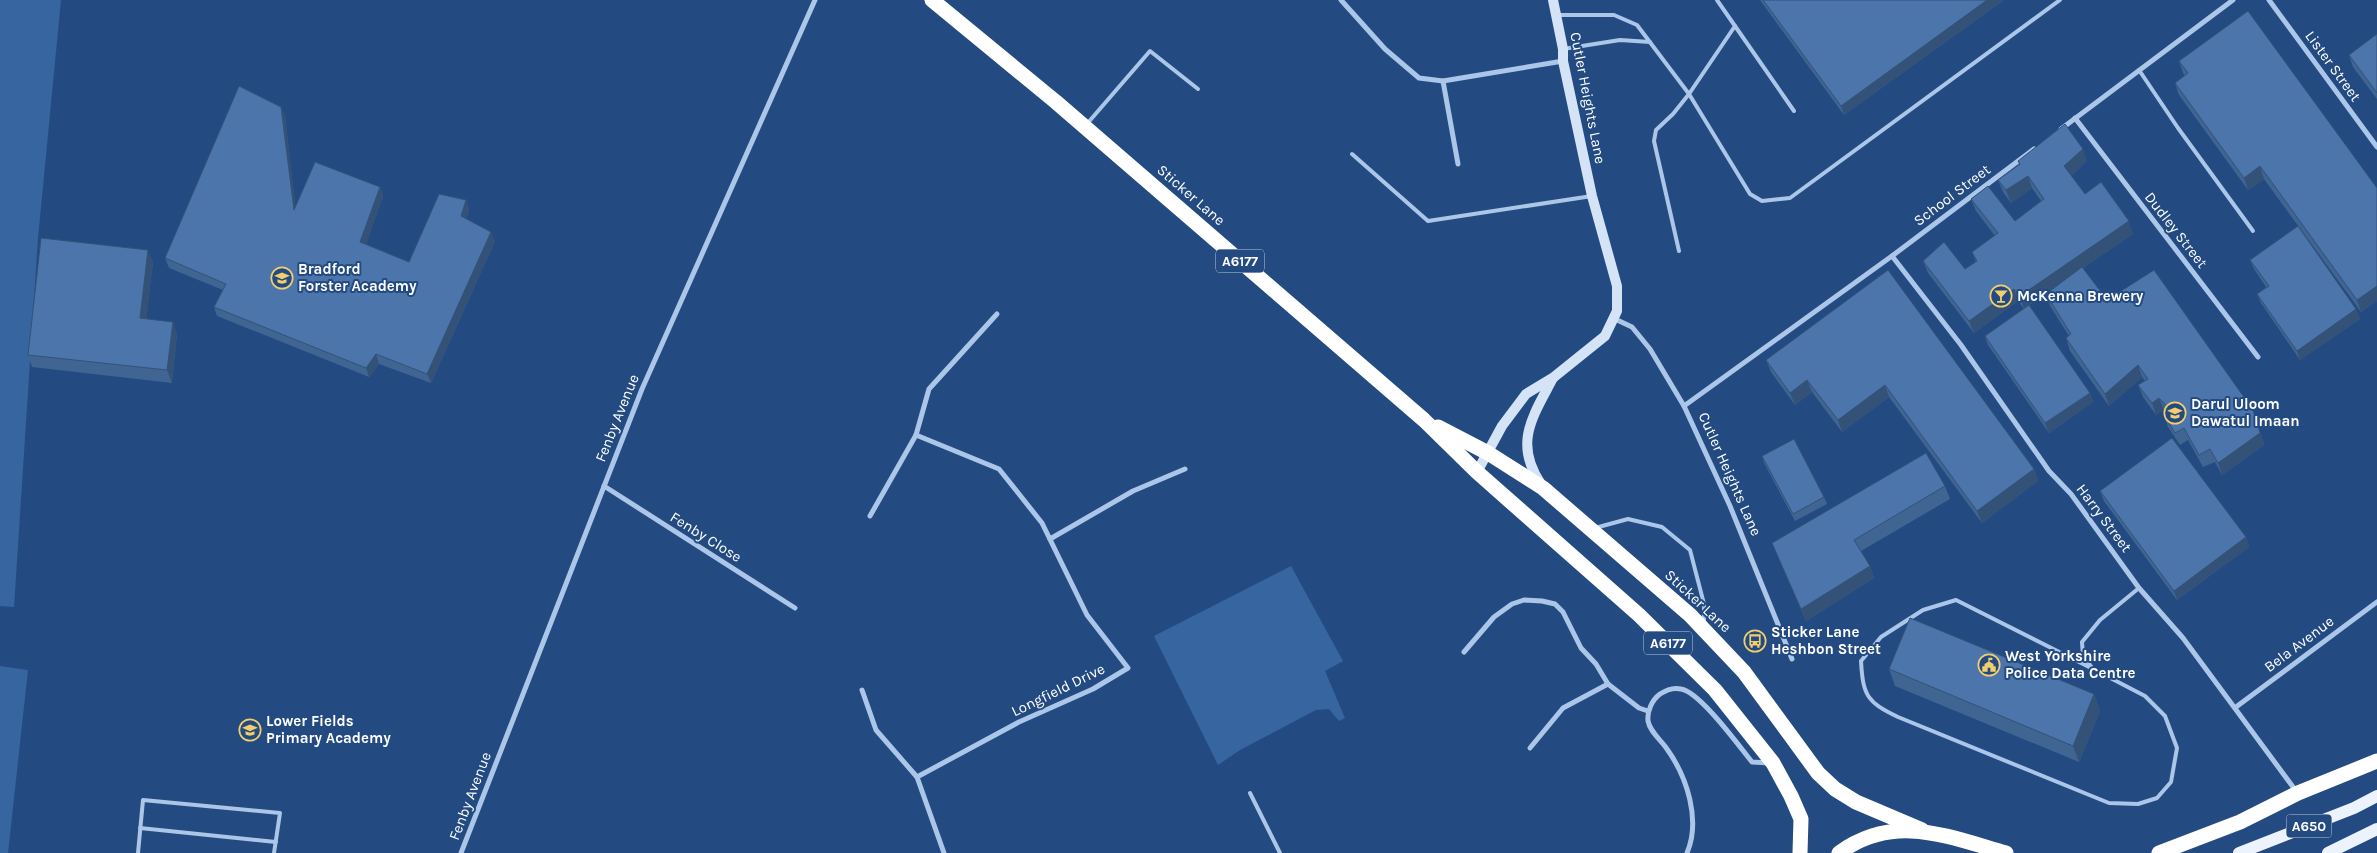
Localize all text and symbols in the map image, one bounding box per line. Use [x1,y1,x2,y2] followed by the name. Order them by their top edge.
[2301,27,2365,105] street label: Lister Street
[1566,31,1610,165] street label: Cutler Heights Lane
[1910,160,1994,230] street label: School Street
[1153,161,1229,229] street label: Sticker Lane
[2141,188,2211,272] street label: Dudley Street
[1216,250,1264,272] road number: A6177
[298,260,417,295] place label: Bradford Forster Academy
[270,266,294,290] school or university icon: Bradford Forster Academy
[1989,284,2013,308] bar icon: McKenna Brewery
[2017,287,2144,305] place label: McKenna Brewery
[591,372,643,464] street label: Fenby Avenue
[2191,395,2300,430] place label: Darul Uloom Dawatul Imaan
[2163,401,2187,425] school or university icon: Darul Uloom Dawatul Imaan
[1695,409,1765,539] street label: Cutler Heights Lane
[2072,480,2136,556] street label: Harry Street
[667,508,745,566] street label: Fenby Close
[1661,566,1735,636] street label: Sticker Lane
[2261,612,2337,676] street label: Bela Avenue
[1771,623,1881,658] place label: Sticker Lane Heshbon Street
[1743,629,1767,653] bus stop icon: Sticker Lane Heshbon Street
[1644,632,1692,654] road number: A6177
[2005,647,2136,682] place label: West Yorkshire Police Data Centre
[1977,653,2001,677] public building icon: West Yorkshire Police Data Centre
[1008,660,1108,720] street label: Longfield Drive
[266,712,391,747] place label: Lower Fields Primary Academy
[238,718,262,742] school or university icon: Lower Fields Primary Academy
[445,749,495,843] street label: Fenby Avenue
[2286,814,2332,838] road number: A650

